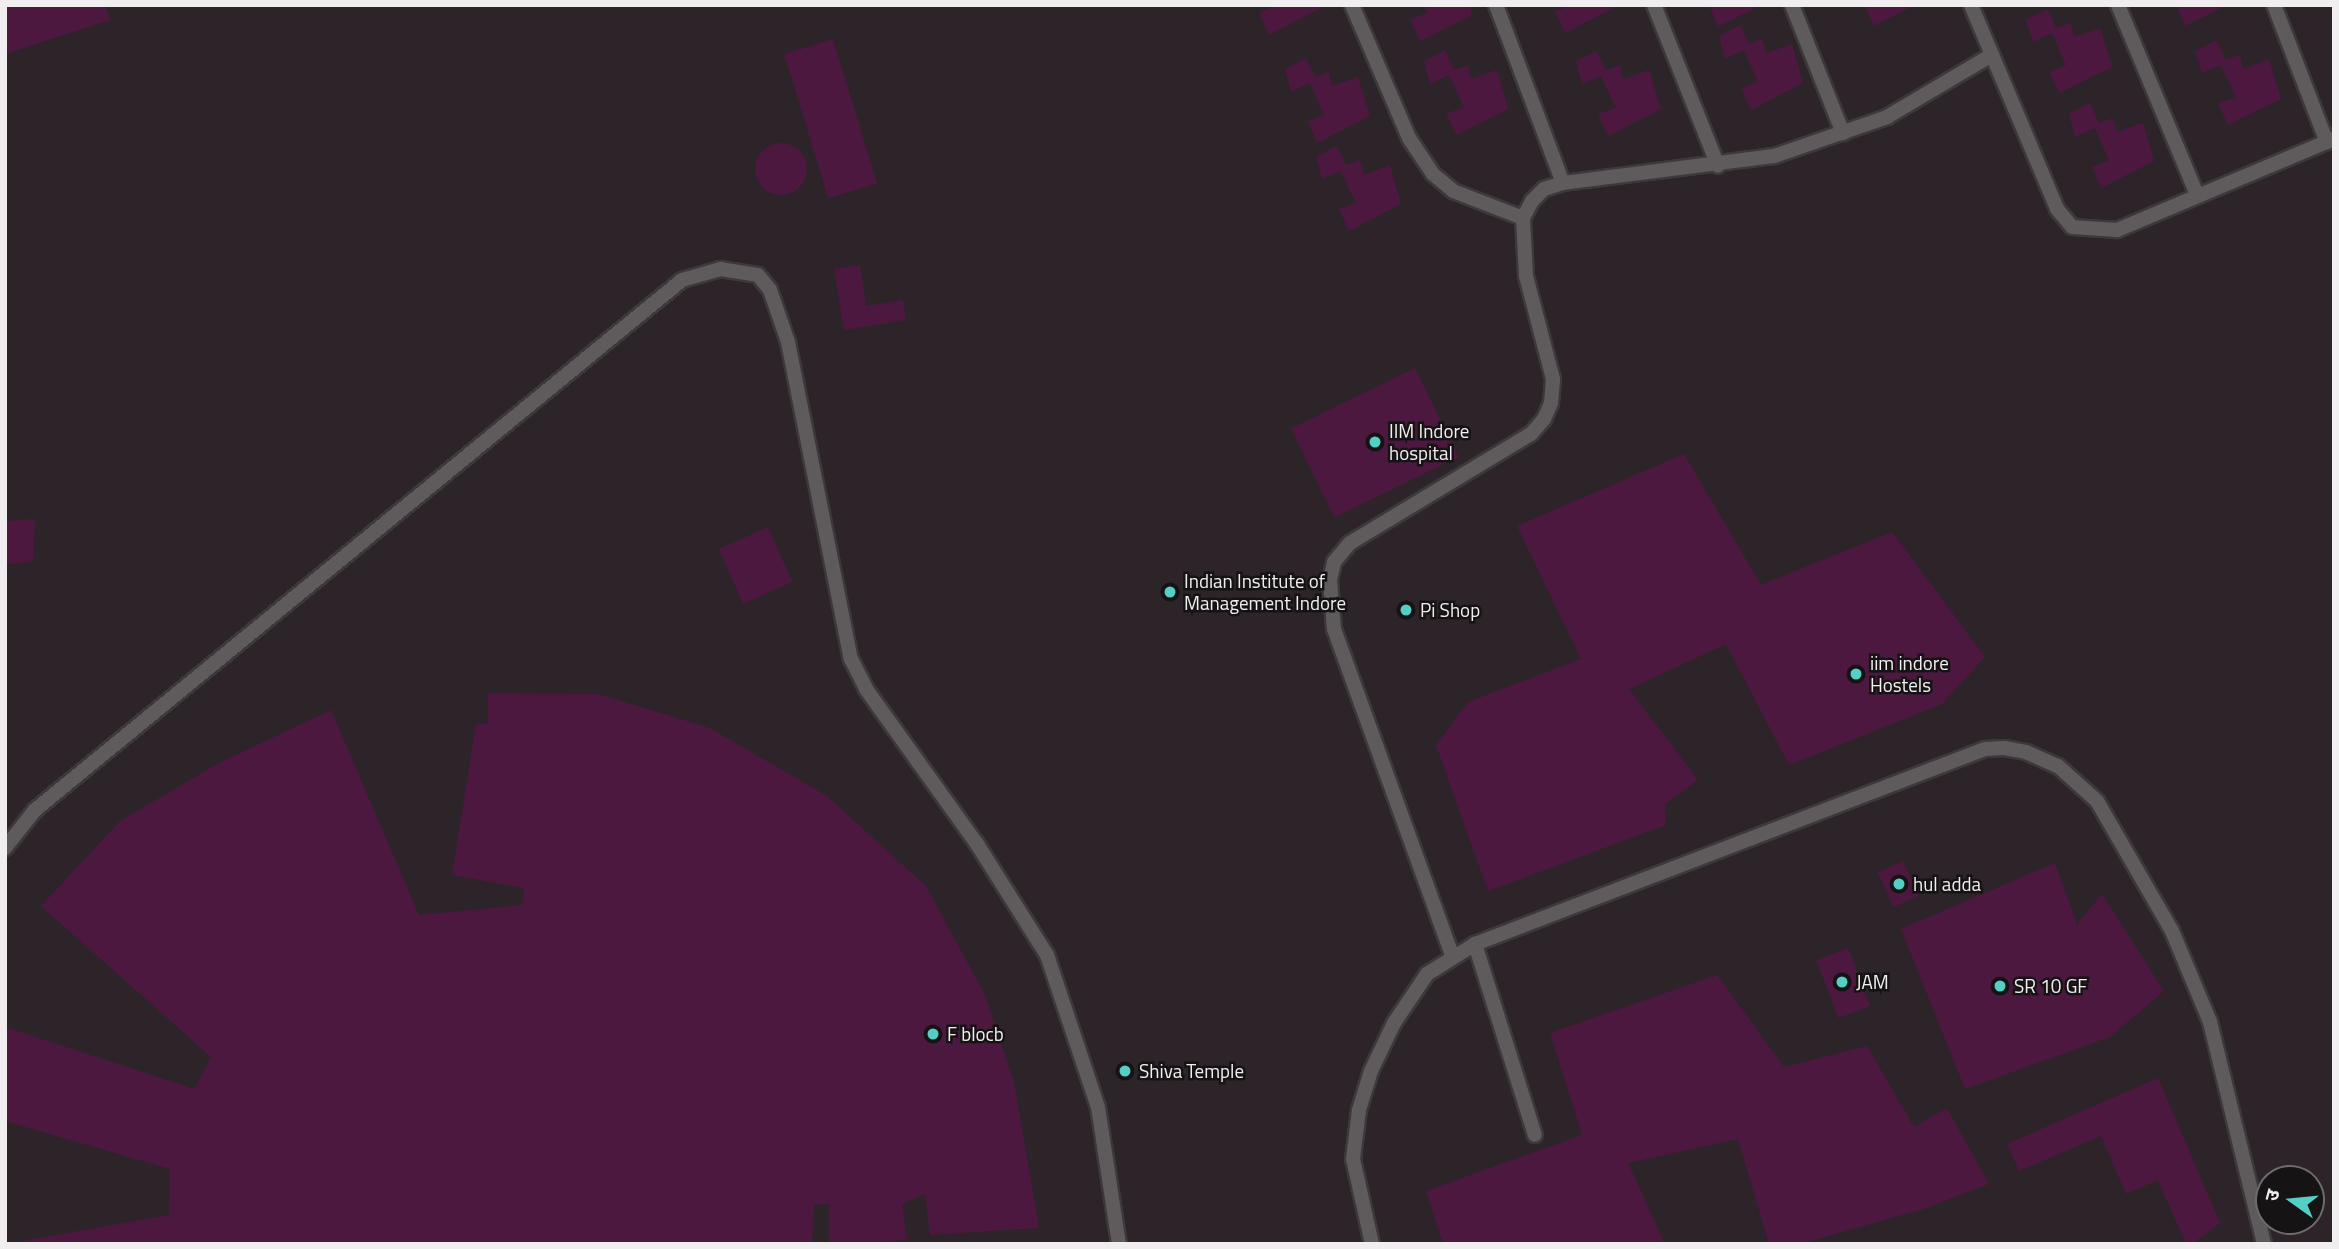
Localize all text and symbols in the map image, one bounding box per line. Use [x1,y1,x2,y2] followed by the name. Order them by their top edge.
[1389,420,1469,464] place label: IIM Indore hospital
[1367,434,1383,450] marker: IIM Indore hospital
[1184,570,1346,614] place label: Indian Institute of Management Indore
[1162,584,1178,600] marker: Indian Institute of Management Indore
[1420,599,1480,621] place label: Pi Shop
[1398,602,1414,618] marker: Pi Shop
[1870,652,1949,696] place label: iim indore Hostels
[1848,666,1864,682] marker: iim indore Hostels
[1913,873,1981,895] place label: hul adda
[1891,876,1907,892] marker: hul adda
[1856,971,1889,993] place label: JAM
[1834,974,1850,990] marker: JAM
[2014,975,2087,997] place label: SR 10 GF
[1992,978,2008,994] marker: SR 10 GF
[947,1023,1004,1045] place label: F blocb
[925,1026,941,1042] marker: F blocb
[1139,1060,1244,1082] place label: Shiva Temple
[1117,1063,1133,1079] marker: Shiva Temple
[2255,1165,2325,1235] north arrow
[2256,1186,2287,1204] text: उ

